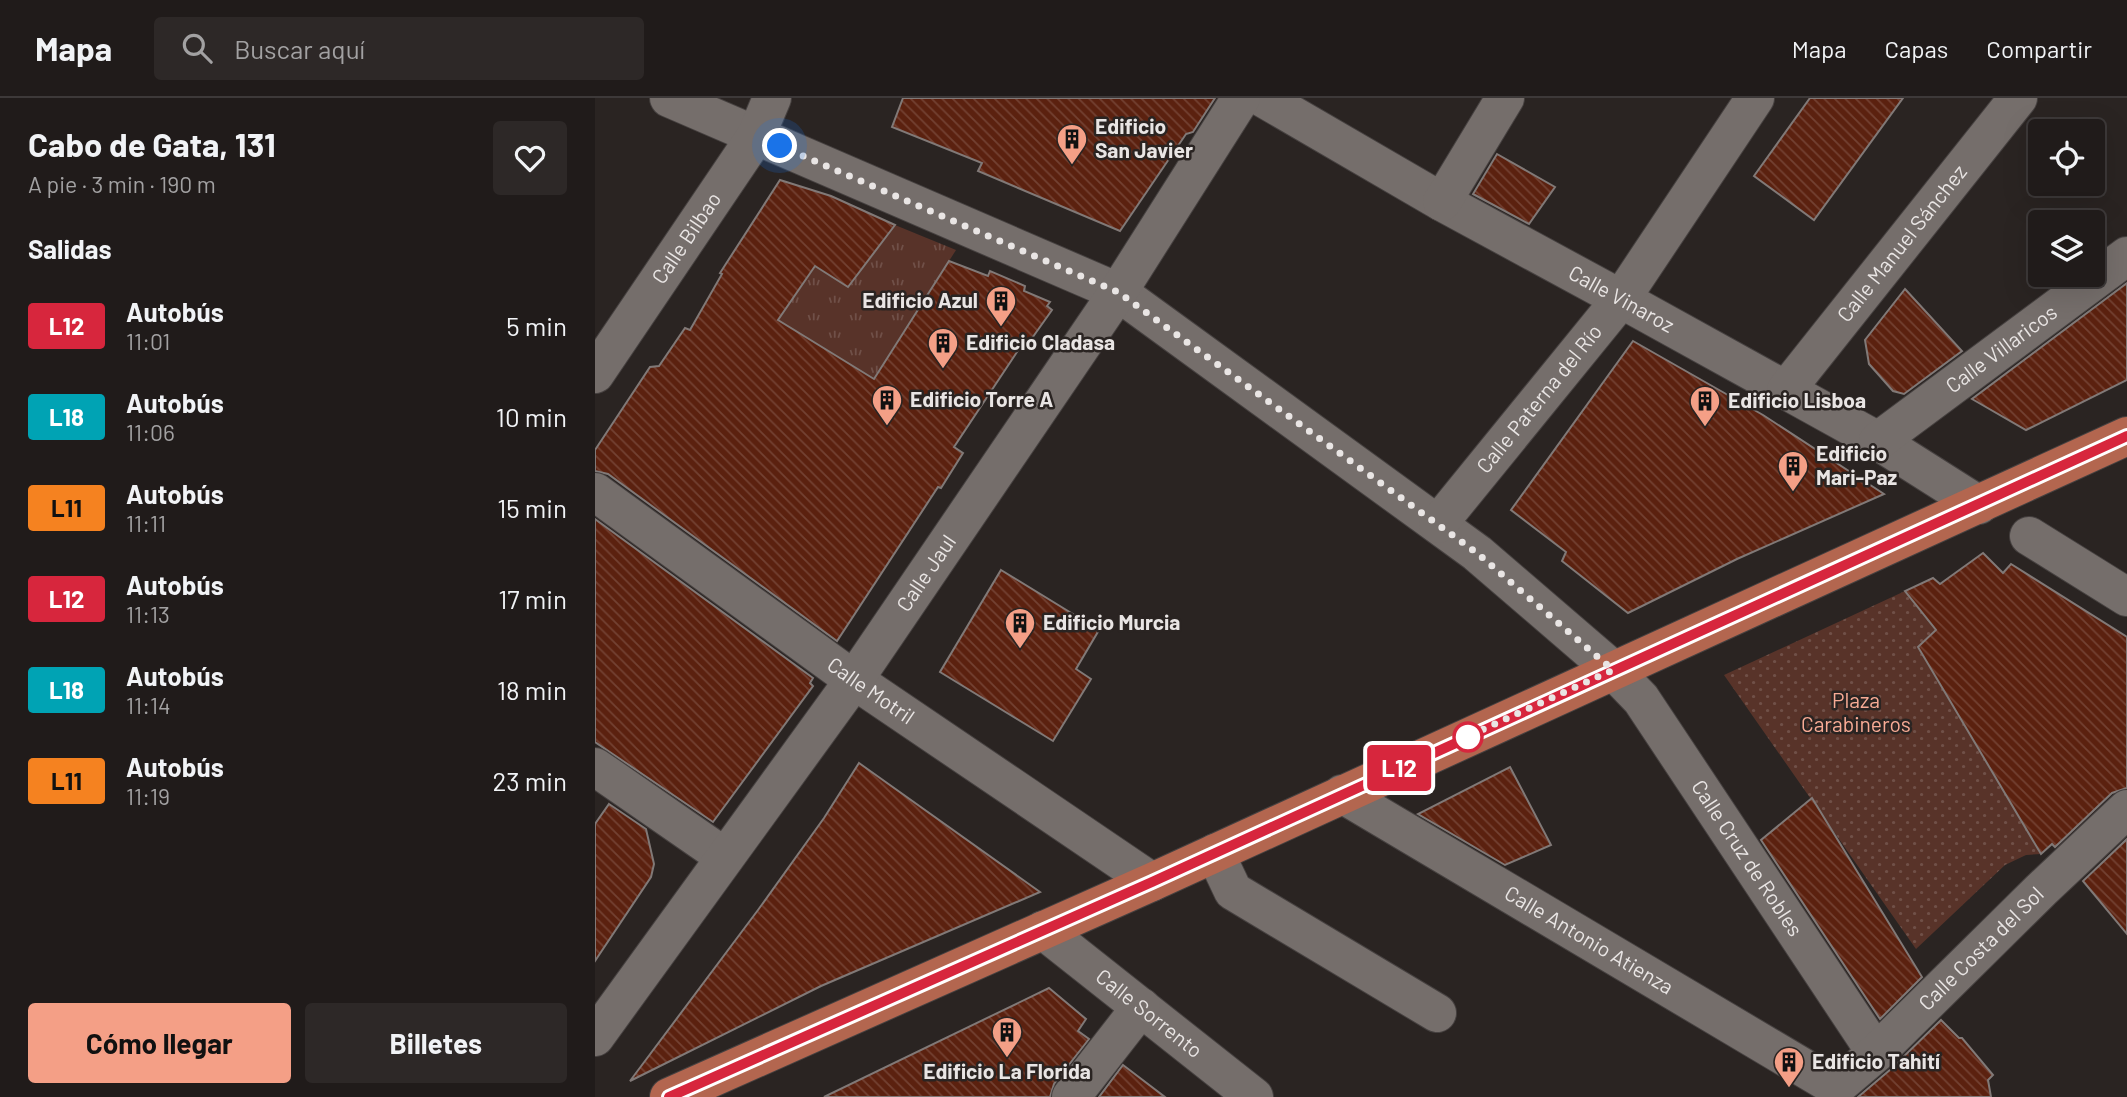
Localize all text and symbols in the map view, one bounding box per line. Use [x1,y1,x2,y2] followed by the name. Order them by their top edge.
[154,17,644,80] search box
[35,28,112,68] text: Mapa
[178,29,216,67] icon: search
[234,33,365,64] text: Buscar aquí
[1792,34,1847,63] text: Mapa
[1885,34,1948,63] text: Capas
[1986,34,2092,63] text: Compartir
[1095,113,1193,162] place label: Edificio San Javier
[2028,119,2105,287] map controls
[2028,119,2105,196] button: locate
[493,121,567,195] button: heart
[1055,122,1089,166] building icon: Edificio San Javier
[28,124,276,164] text: Cabo de Gata, 131
[762,128,797,163] your location
[1831,159,1971,326] street label: Calle Manuel Sánchez
[28,170,216,198] text: A pie · 3 min · 190 m
[646,187,726,288] street label: Calle Bilbao
[2028,210,2105,287] button: layers
[28,233,112,264] text: Salidas
[1565,259,1679,337] street label: Calle Vinaroz
[984,284,1018,328] building icon: Edificio Azul
[862,287,978,312] place label: Edificio Azul
[126,296,224,327] text: Autobús
[1940,299,2061,397] street label: Calle Villaricos
[506,310,567,341] text: 5 min
[49,311,84,340] text: L12
[1471,319,1606,478] street label: Calle Paterna del Río
[926,326,960,370] building icon: Edificio Cladasa
[126,327,170,355] text: 11:01
[966,329,1115,354] place label: Edificio Cladasa
[870,383,904,427] building icon: Edificio Torre A
[1688,384,1722,428] building icon: Edificio Lisboa
[910,386,1053,411] place label: Edificio Torre A
[126,387,224,418] text: Autobús
[1728,387,1866,412] place label: Edificio Lisboa
[496,401,567,432] text: 10 min
[49,402,84,431] text: L18
[126,418,175,446] text: 11:06
[1816,440,1898,489] place label: Edificio Mari-Paz
[1776,449,1810,493] building icon: Edificio Mari-Paz
[126,478,224,509] text: Autobús
[497,492,567,523] text: 15 min
[51,493,82,522] text: L11
[126,509,166,537] text: 11:11
[890,529,960,616] street label: Calle Jaul
[126,569,224,600] text: Autobús
[498,583,567,614] text: 17 min
[49,584,84,613] text: L12
[126,600,170,628] text: 11:13
[1003,606,1037,650] building icon: Edificio Murcia
[1043,609,1180,634] place label: Edificio Murcia
[823,651,920,728] street label: Calle Motril
[126,660,224,691] text: Autobús
[497,674,567,705] text: 18 min
[49,675,84,704] text: L18
[1801,687,1911,736] park label: Plaza Carabineros
[126,691,171,719] text: 11:14
[1453,722,1483,752] unlabelled marker
[1359,745,1439,791] line badge: L12
[126,751,224,782] text: Autobús
[1381,753,1417,782] text: L12
[492,765,567,796] text: 23 min
[51,766,82,795] text: L11
[1687,775,1809,940] street label: Calle Cruz de Robles
[126,782,170,810] text: 11:19
[1501,879,1678,999] street label: Calle Antonio Atienza
[1913,881,2048,1015] street label: Calle Costa del Sol
[1092,963,1208,1062] street label: Calle Sorrento
[28,1003,291,1083] button: Cómo llegar
[305,1003,567,1083] button: Billetes
[990,1015,1024,1059] building icon: Edificio La Florida
[1772,1045,1806,1089] building icon: Edificio Tahití
[1812,1048,1940,1073] place label: Edificio Tahití
[923,1058,1091,1083] place label: Edificio La Florida

